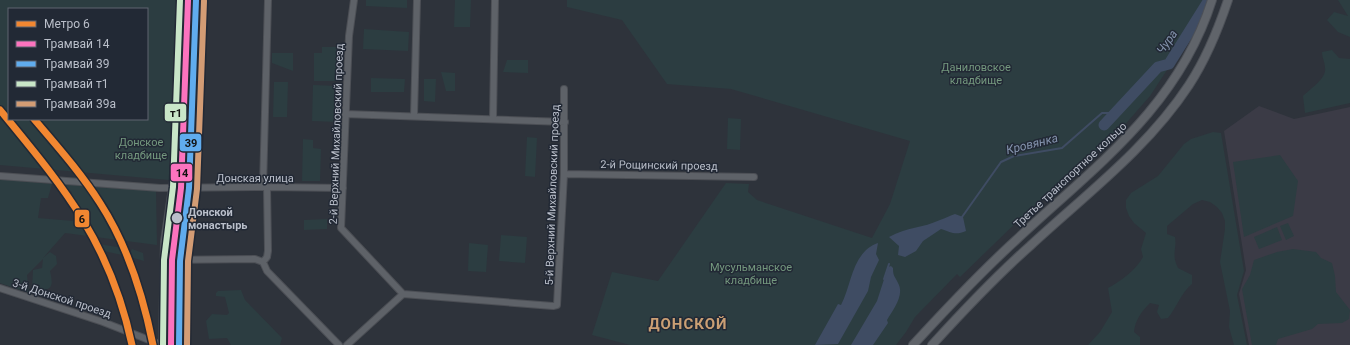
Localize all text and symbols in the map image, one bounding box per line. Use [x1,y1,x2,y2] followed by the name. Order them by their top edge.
[8,8,148,120] legend
[44,17,90,31] text: Метро 6
[1154,27,1180,57] water label: Чура
[44,37,110,51] text: Трамвай 14
[327,43,346,225] street label: 2-й Верхний Михайловский проезд
[44,57,109,71] text: Трамвай 39
[941,61,1011,87] park label: Даниловское кладбище
[44,77,109,91] text: Трамвай т1
[44,97,116,111] text: Трамвай 39а
[164,103,187,122] line badge: т1
[543,104,562,286] street label: 5-й Верхний Михайловский проезд
[170,107,182,120] text: т1
[1011,120,1129,231] street label: Третье транспортное кольцо
[1005,131,1059,157] water label: Кровянка
[179,133,202,152] line badge: 39
[115,136,167,162] park label: Донское кладбище
[185,137,197,150] text: 39
[600,158,718,173] street label: 2-й Рощинский проезд
[170,163,193,182] line badge: 14
[176,167,189,180] text: 14
[216,172,294,185] street label: Донская улица
[188,206,247,232] place label: Донской монастырь
[74,209,90,228] line badge: 6
[170,211,184,225] marker: Донской монастырь
[79,213,85,226] text: 6
[710,261,792,287] park label: Мусульманское кладбище
[11,276,113,321] street label: 3-й Донской проезд
[648,315,728,333] district label: ДОНСКОЙ

